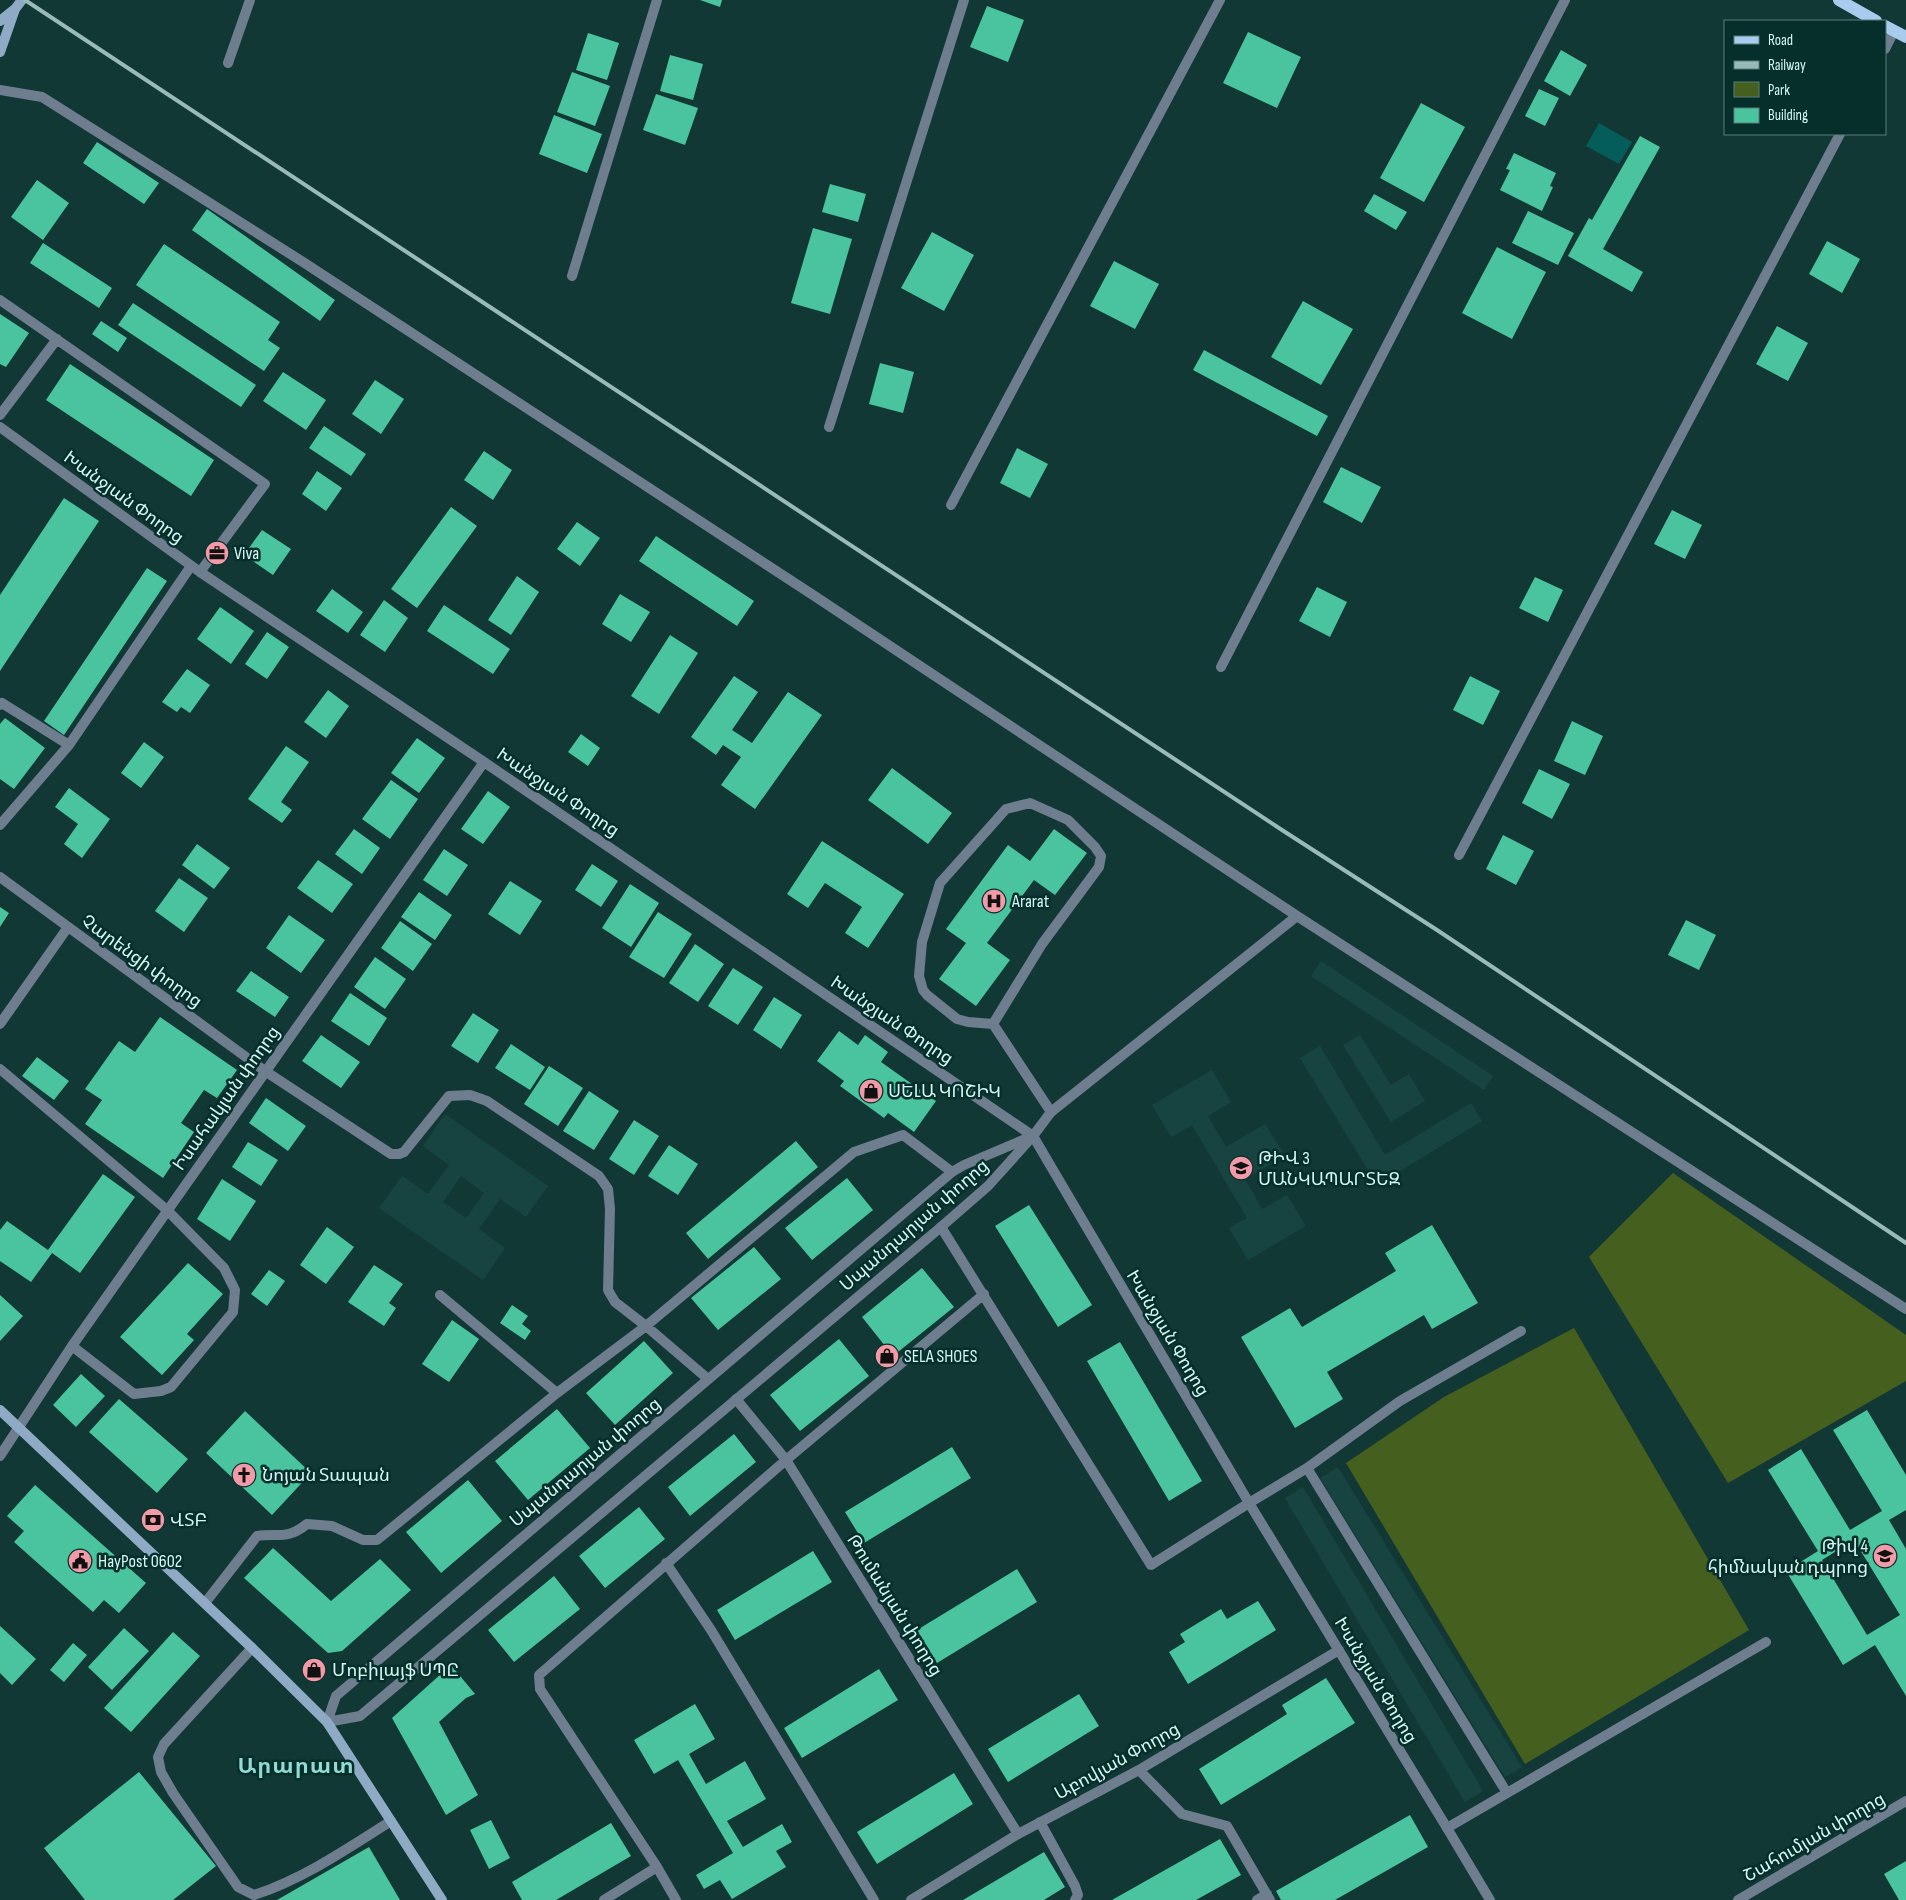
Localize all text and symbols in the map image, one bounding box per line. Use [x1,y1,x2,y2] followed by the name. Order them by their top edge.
[1724,20,1886,135] legend
[1768,31,1793,50] text: Road
[1768,56,1806,75] text: Railway
[1768,81,1790,100] text: Park
[1768,106,1808,125] text: Building
[60,447,188,548] street label: Խանջյան Փողոց
[204,540,230,566] office icon: Viva
[234,543,259,564] place label: Viva
[492,744,623,841] street label: Խանջյան Փողոց
[981,888,1007,914] hospital icon: Ararat
[1011,891,1050,912] place label: Ararat
[77,911,206,1012] street label: Չարենցի փողոց
[826,972,957,1069] street label: Խանջյան Փողոց
[169,1022,284,1175] street label: Իսահակյան փողոց
[858,1078,884,1104] shop icon: ՍԵԼԱ ԿՈՇԻԿ
[888,1081,1001,1102] place label: ՍԵԼԱ ԿՈՇԻԿ
[1258,1148,1401,1190] place label: ԹԻՎ 3 ՄԱՆԿԱՊԱՐՏԵԶ
[836,1155,993,1296] street label: Սպանդարյան փողոց
[1228,1155,1254,1181] school or university icon: ԹԻՎ 3 ՄԱՆԿԱՊԱՐՏԵԶ
[1122,1266,1213,1400] street label: Խանջյան Փողոց
[874,1343,900,1369] shop icon: SELA SHOES
[904,1346,978,1367] place label: SELA SHOES
[506,1393,665,1532] street label: Սպանդարյան փողոց
[231,1462,257,1488] church icon: Նոյան Տապան
[262,1465,390,1486] place label: Նոյան Տապան
[140,1507,166,1533] bank icon: ՎՏԲ
[170,1510,207,1531] place label: ՎՏԲ
[842,1530,947,1680] street label: Թումանյան փողոց
[1708,1536,1868,1578] place label: Թիվ 4 հիմնական դպրոց
[1872,1543,1898,1569] school or university icon: Թիվ 4 հիմնական դպրոց
[67,1548,93,1574] public building icon: HayPost 0602
[98,1551,182,1572] place label: HayPost 0602
[1330,1613,1421,1747] street label: Խանջյան Փողոց
[301,1657,327,1683] shop icon: Մոբիլայֆ ՍՊԸ
[332,1660,459,1681] place label: Մոբիլայֆ ՍՊԸ
[1051,1718,1183,1804] street label: Աբովյան Փողոց
[237,1753,355,1780] district label: Արարատ
[1740,1788,1889,1887] street label: Շահումյան փողոց

